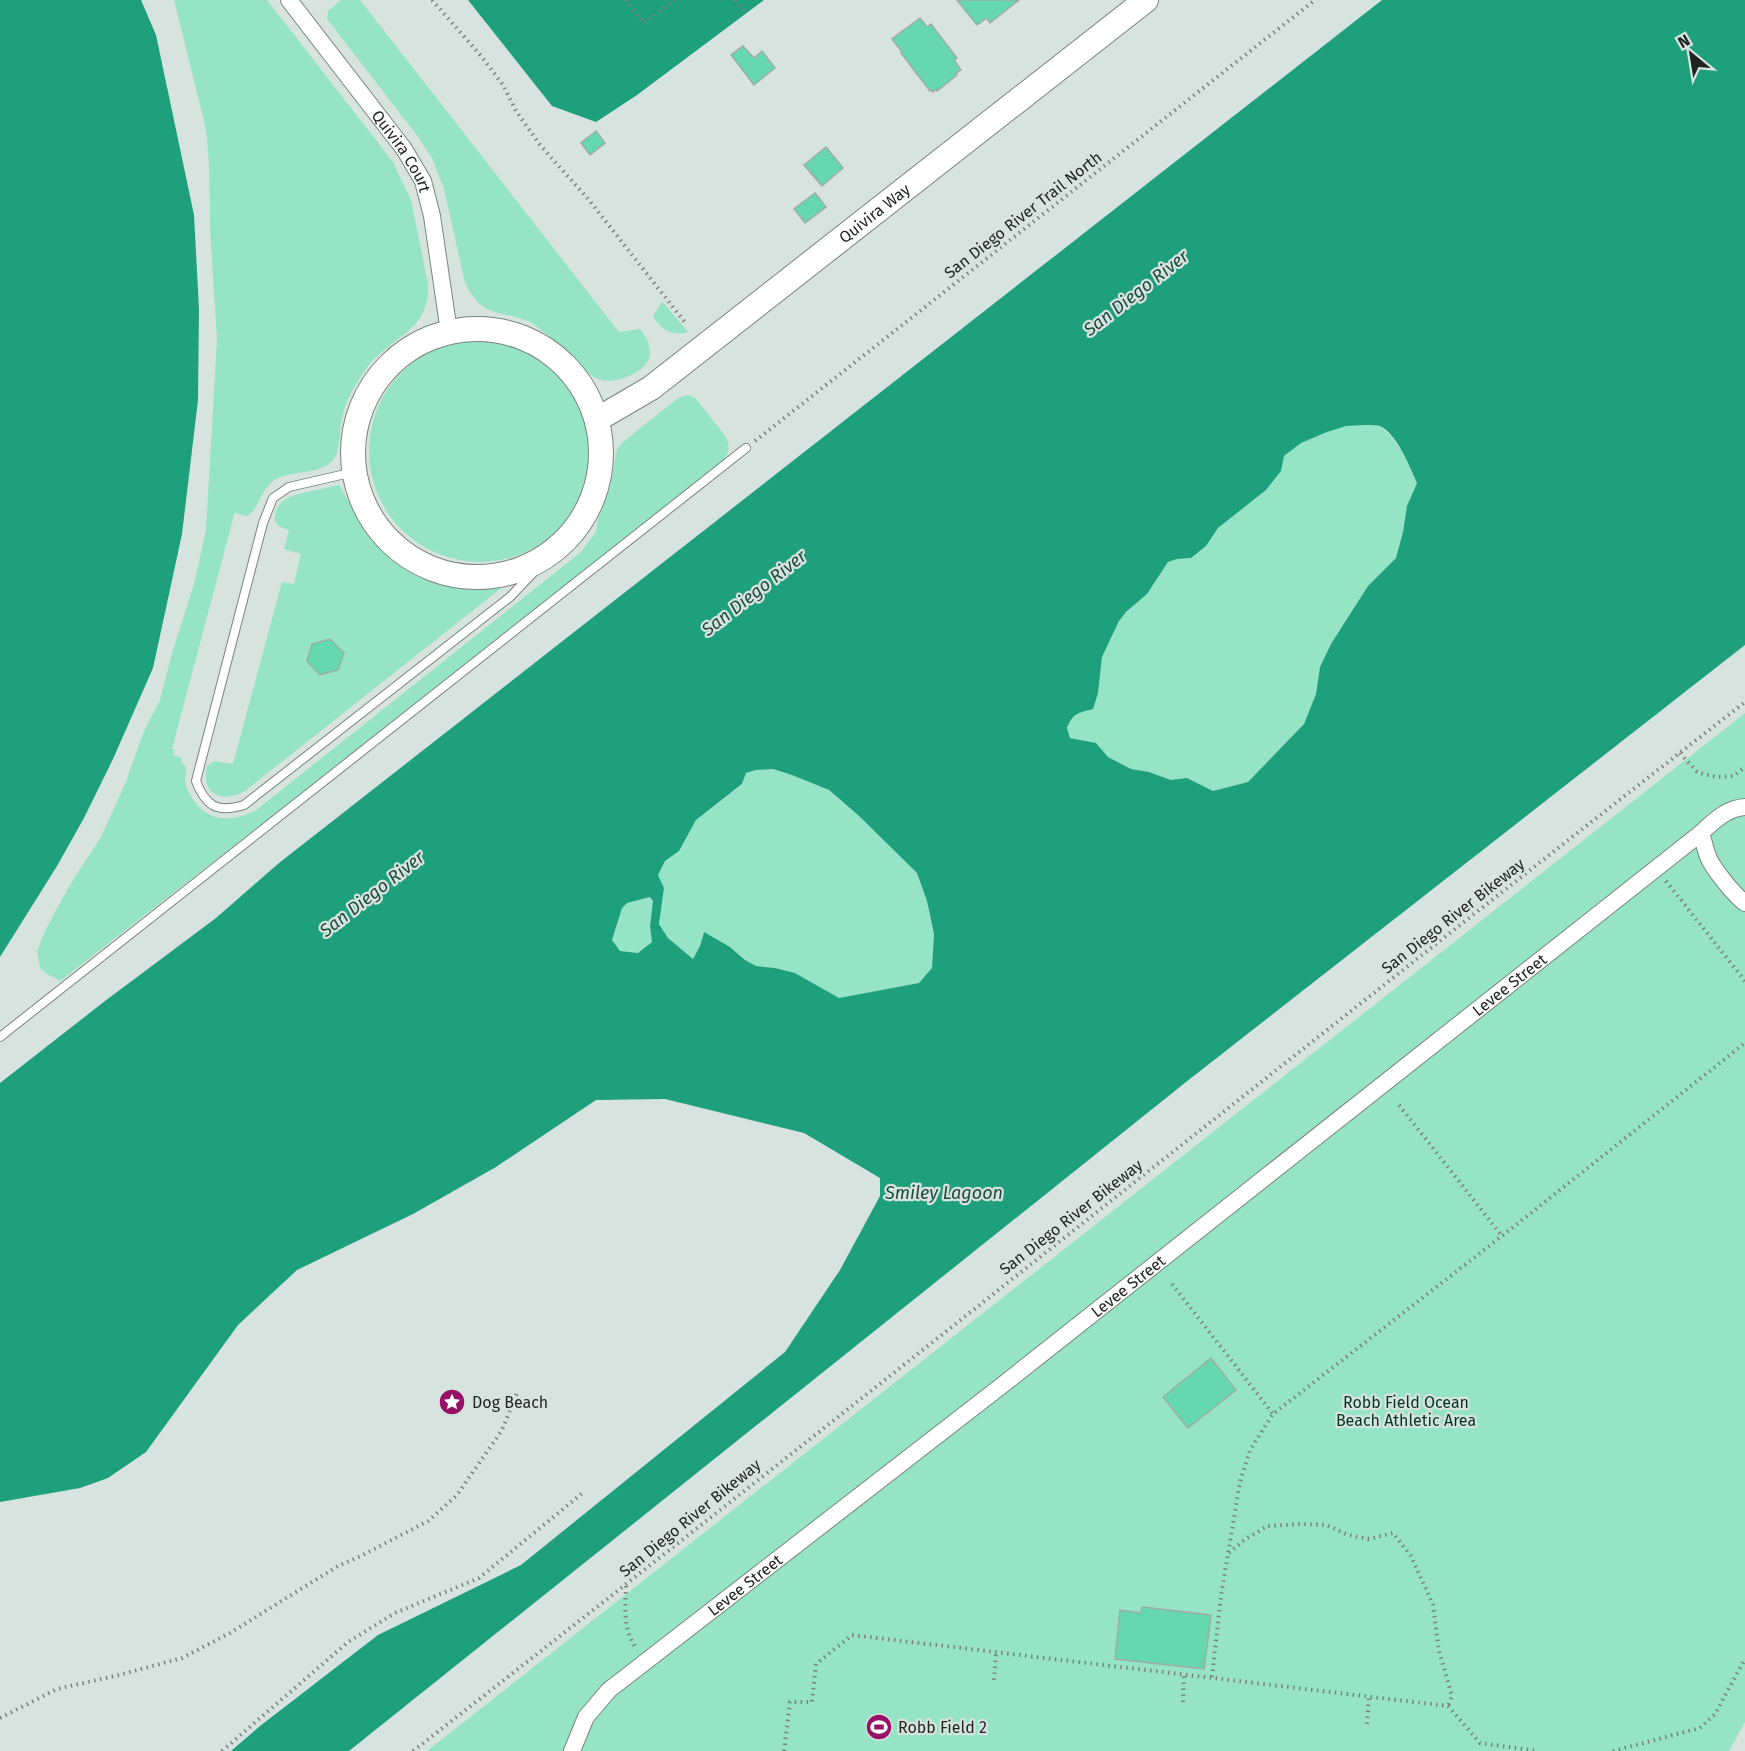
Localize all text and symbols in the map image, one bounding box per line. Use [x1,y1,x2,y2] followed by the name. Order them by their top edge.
[1661,24,1721,84] north arrow
[1674,31,1693,52] text: N
[368,106,435,194] street label: Quivira Court
[941,148,1105,282] street label: San Diego River Trail North
[835,179,914,247] street label: Quivira Way
[1078,245,1194,341] water label: San Diego River
[696,545,812,641] water label: San Diego River
[314,846,430,942] water label: San Diego River
[1378,854,1528,978] street label: San Diego River Bikeway
[1468,949,1550,1020] street label: Levee Street
[996,1155,1146,1279] street label: San Diego River Bikeway
[884,1182,1003,1204] water label: Smiley Lagoon
[1087,1251,1169,1321] street label: Levee Street
[437,1387,467,1417] place icon: Dog Beach
[472,1393,548,1412] place label: Dog Beach
[1336,1393,1476,1430] park label: Robb Field Ocean Beach Athletic Area
[616,1455,764,1581] street label: San Diego River Bikeway
[704,1550,786,1620] street label: Levee Street
[864,1712,894,1742] sports icon: Robb Field 2
[898,1718,987,1737] place label: Robb Field 2

